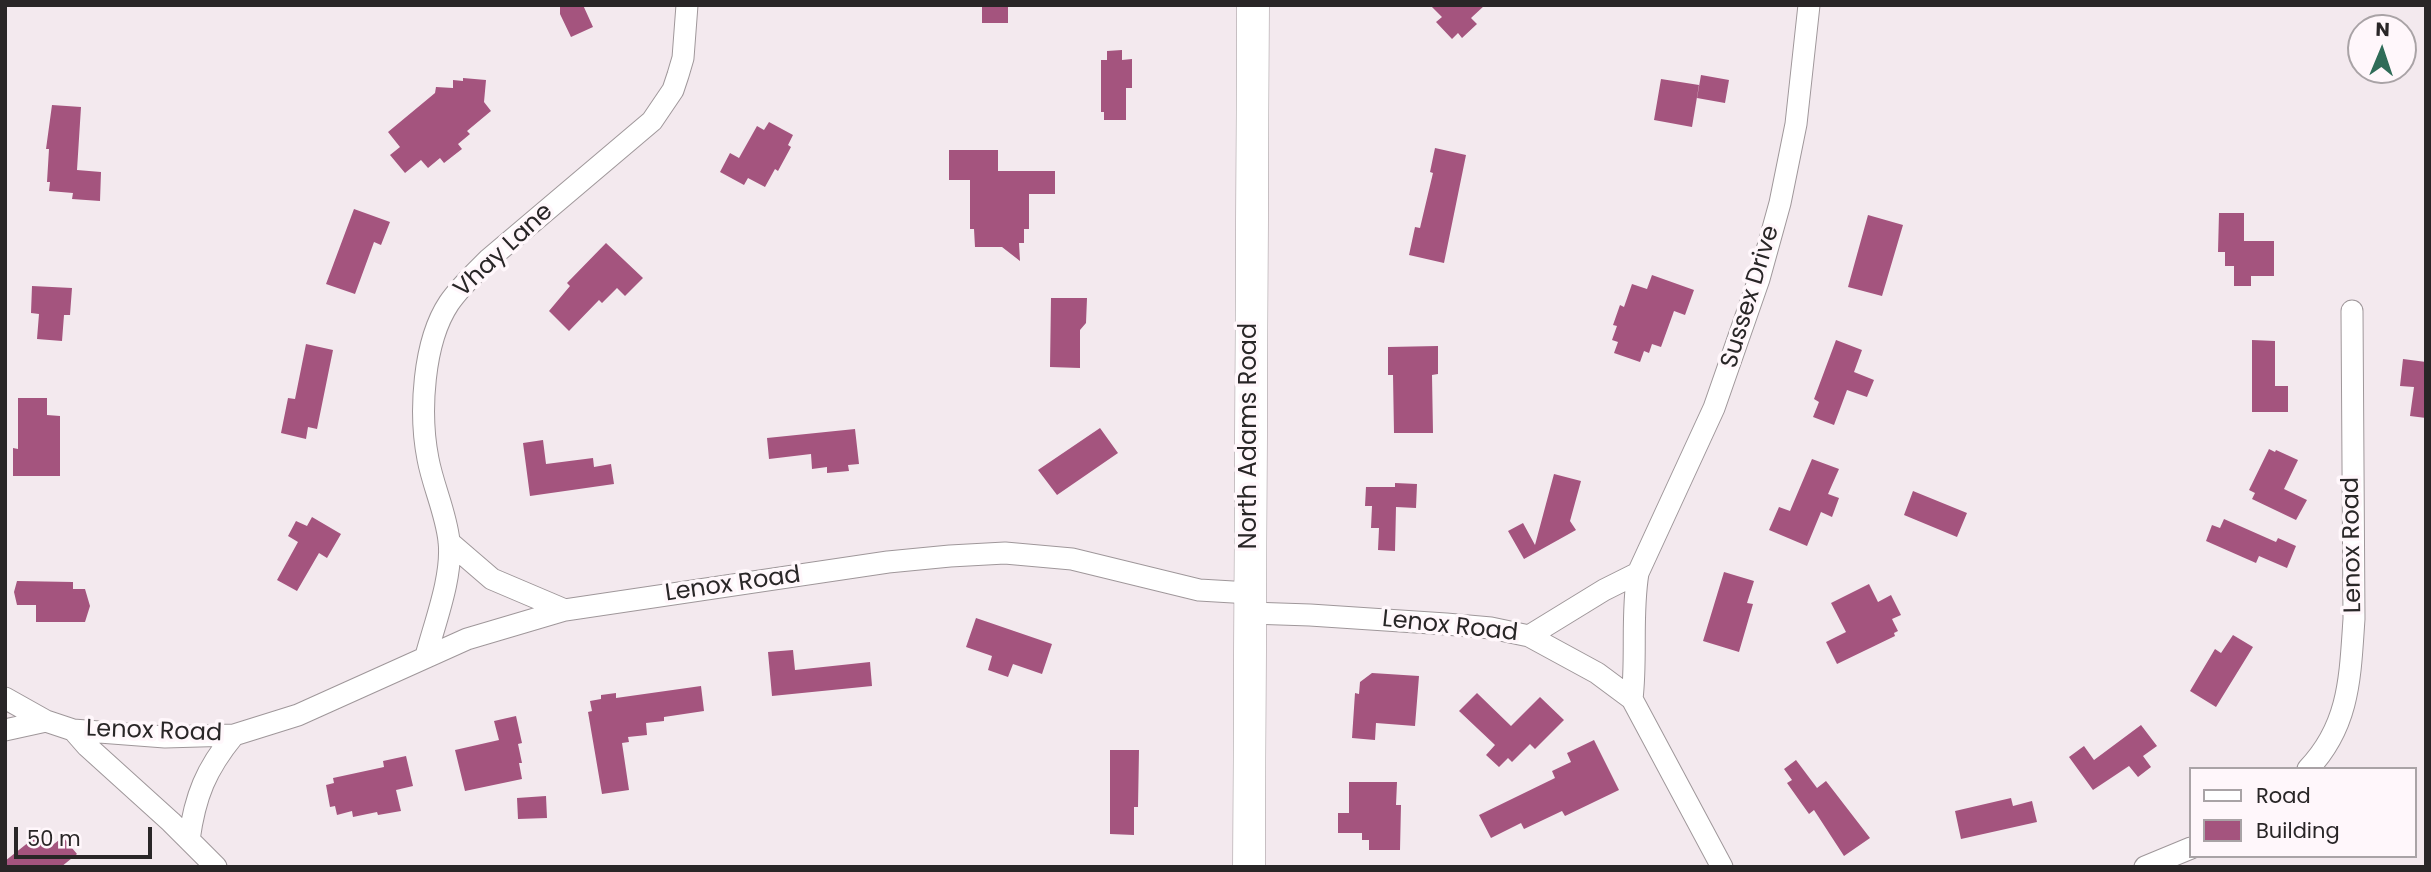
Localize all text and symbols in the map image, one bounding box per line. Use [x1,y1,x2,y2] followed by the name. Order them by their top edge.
[2347,14,2417,84] north arrow
[2375,16,2390,43] text: N
[449,198,559,304] street label: Vhay Lane
[1716,222,1786,372] street label: Sussex Drive
[1236,323,1264,549] street label: North Adams Road
[2337,477,2369,613] street label: Lenox Road
[664,561,802,609] street label: Lenox Road
[1381,606,1519,648] street label: Lenox Road
[85,715,223,749] street label: Lenox Road
[2190,767,2417,858] legend
[2256,781,2311,810] text: Road
[18,812,156,856] scale bar
[2256,816,2340,845] text: Building
[27,824,81,853] text: 50 m

